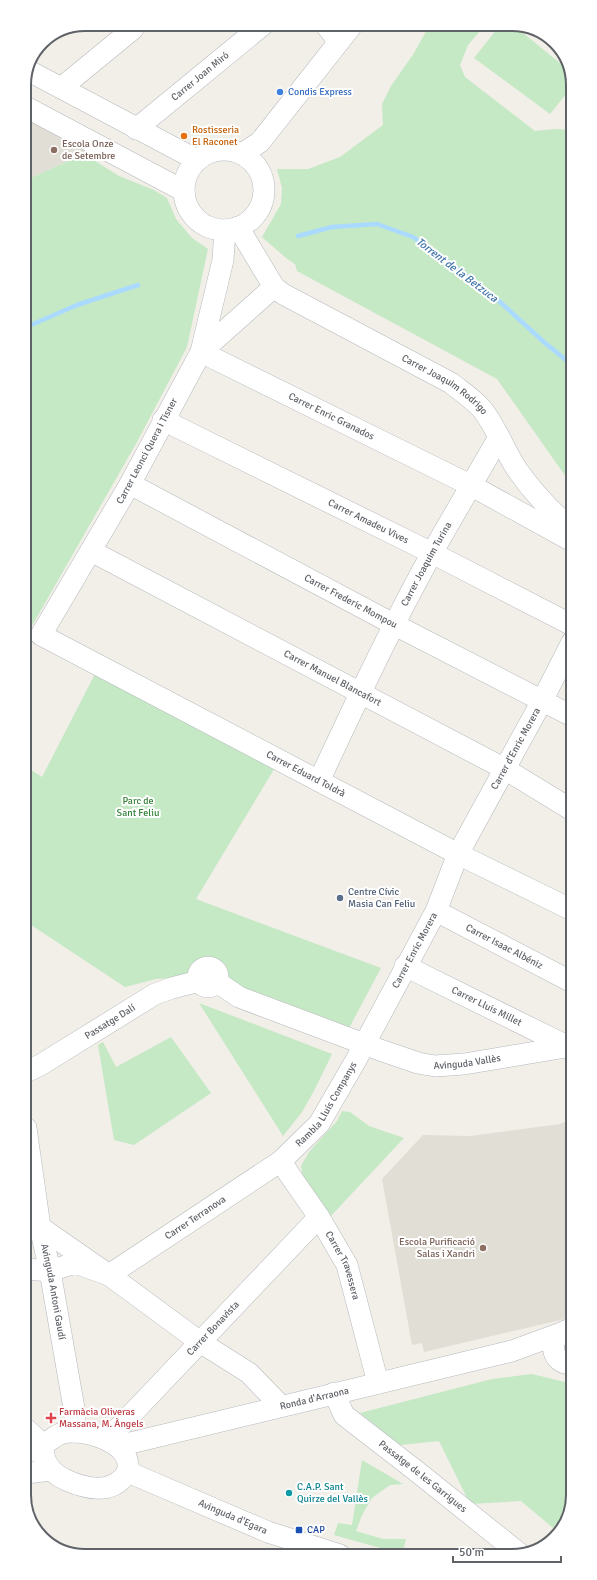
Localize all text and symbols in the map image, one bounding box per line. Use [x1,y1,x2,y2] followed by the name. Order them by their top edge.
[169,49,231,104] street label: Carrer Joan Miró
[288,86,353,98] place label: Condis Express
[275,87,285,97] marker: Condis Express
[192,124,239,148] place label: Rostisseria El Raconet
[179,131,189,141] marker: Rostisseria El Raconet
[62,138,115,162] place label: Escola Onze de Setembre
[49,145,59,155] marker: Escola Onze de Setembre
[414,235,501,305] water label: Torrent de la Betzuca
[400,352,490,417] street label: Carrer Joaquim Rodrigo
[286,390,377,443] street label: Carrer Enric Granados
[114,396,180,506] street label: Carrer Leonci Quera i Tisner
[326,497,411,547] street label: Carrer Amadeu Vives
[399,520,454,608] street label: Carrer Joaquim Turina
[302,572,399,631] street label: Carrer Frederic Mompou
[282,648,384,709] street label: Carrer Manuel Blancafort
[488,706,543,792] street label: Carrer d'Enric Morera
[264,748,347,800] street label: Carrer Eduard Toldrà
[117,795,159,819] park label: Parc de Sant Feliu
[348,886,415,910] place label: Centre Cívic Masia Can Feliu
[335,893,345,903] marker: Centre Cívic Masia Can Feliu
[390,911,440,990] street label: Carrer Enric Morera
[464,922,545,972] street label: Carrer Isaac Albéniz
[449,984,524,1029] street label: Carrer Lluis Millet
[83,1001,138,1042] street label: Passatge Dalí
[433,1052,502,1072] street label: Avinguda Vallès
[293,1059,360,1149] street label: Rambla Lluís Companys
[163,1193,228,1242] street label: Carrer Terranova
[323,1229,362,1301] street label: Carrer Travessera
[399,1236,475,1260] place label: Escola Purificació Salas i Xandri
[38,1242,68,1341] street label: Avinguda Antoni Gaudí
[478,1243,488,1253] marker: Escola Purificació Salas i Xandri
[184,1299,242,1358] street label: Carrer Bonavista
[279,1385,350,1413] street label: Ronda d'Arraona
[59,1406,144,1430] place label: Farmàcia Oliveras Massana, M. Àngels
[46,1413,56,1423] marker: Farmàcia Oliveras Massana, M. Àngels
[376,1438,470,1515] street label: Passatge de les Garrigues
[297,1481,368,1505] place label: C.A.P. Sant Quirze del Vallès
[284,1488,294,1498] marker: C.A.P. Sant Quirze del Vallès
[196,1497,269,1537] street label: Avinguda d'Egara
[307,1524,325,1536] place label: CAP
[294,1525,304,1535] marker: CAP
[453,1538,561,1564] scale bar
[459,1545,484,1560] text: 50 m

